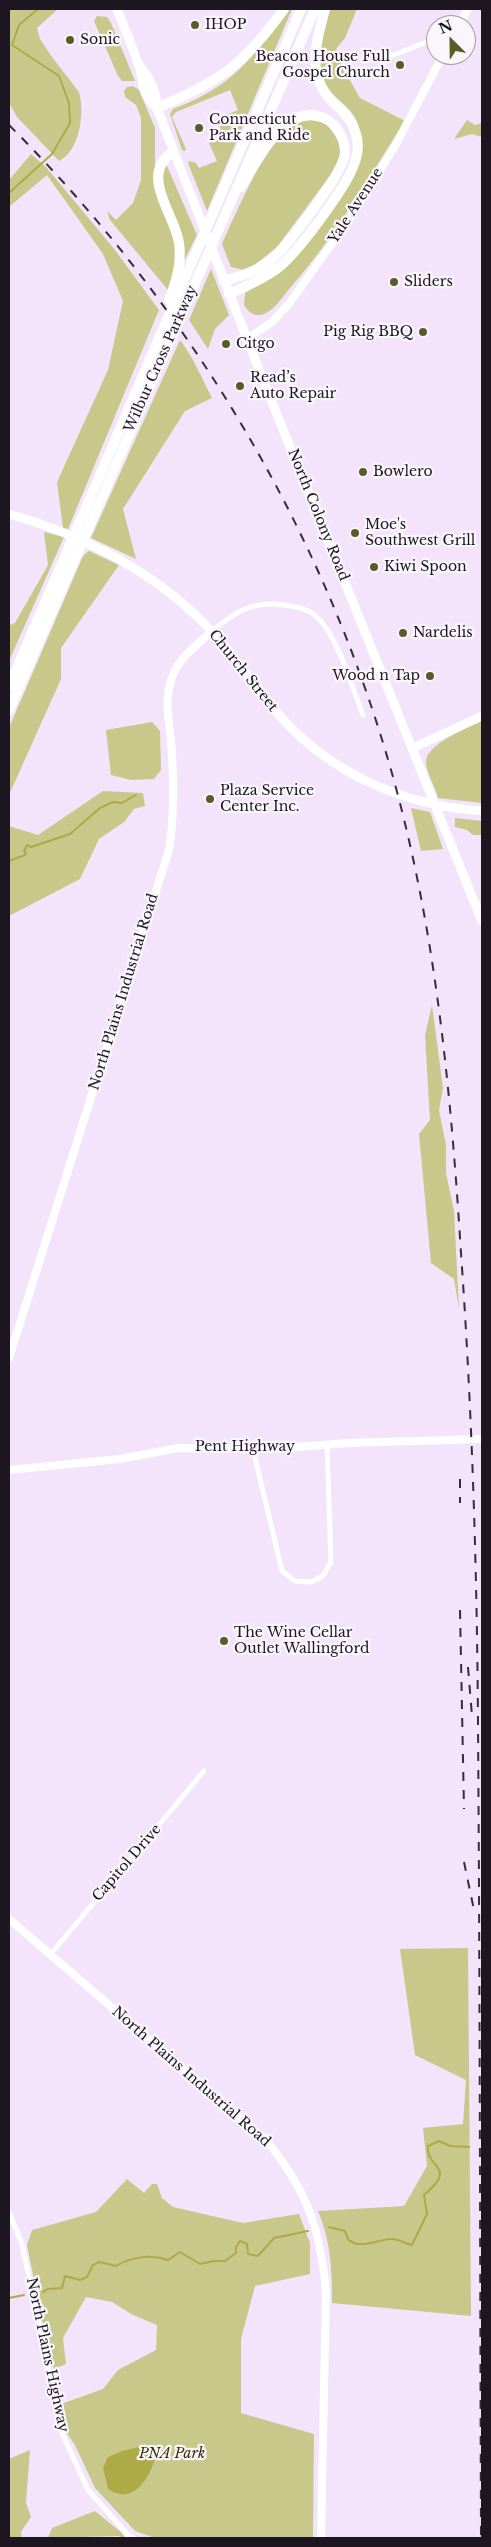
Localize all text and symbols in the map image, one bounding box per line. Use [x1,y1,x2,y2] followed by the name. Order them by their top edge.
[426,15,476,65] north arrow
[436,16,455,38] text: N
[205,17,246,33] place label: IHOP
[189,19,201,31] marker: IHOP
[80,32,120,48] place label: Sonic
[64,34,76,46] marker: Sonic
[256,49,390,82] place label: Beacon House Full Gospel Church
[394,59,406,71] marker: Beacon House Full Gospel Church
[209,112,310,144] place label: Connecticut Park and Ride
[193,122,205,134] marker: Connecticut Park and Ride
[325,165,387,247] street label: Yale Avenue
[404,274,453,290] place label: Sliders
[388,276,400,288] marker: Sliders
[121,283,201,435] street label: Wilbur Cross Parkway
[323,324,413,340] place label: Pig Rig BBQ
[417,326,429,338] marker: Pig Rig BBQ
[236,336,275,352] place label: Citgo
[220,338,232,350] marker: Citgo
[250,370,336,402] place label: Read’s Auto Repair
[234,380,246,392] marker: Read’s Auto Repair
[284,447,352,583] street label: North Colony Road
[373,464,433,480] place label: Bowlero
[357,466,369,478] marker: Bowlero
[365,517,475,550] place label: Moe's Southwest Grill
[349,527,361,539] marker: Moe's Southwest Grill
[384,559,467,575] place label: Kiwi Spoon
[368,561,380,573] marker: Kiwi Spoon
[413,625,473,641] place label: Nardelis
[205,627,281,715] street label: Church Street
[397,627,409,639] marker: Nardelis
[332,668,420,684] place label: Wood n Tap
[424,670,436,682] marker: Wood n Tap
[220,783,314,816] place label: Plaza Service Center Inc.
[204,793,216,805] marker: Plaza Service Center Inc.
[86,892,162,1092] street label: North Plains Industrial Road
[195,1439,295,1455] street label: Pent Highway
[234,1625,369,1658] place label: The Wine Cellar Outlet Wallingford
[218,1635,230,1647] marker: The Wine Cellar Outlet Wallingford
[89,1821,165,1905] street label: Capitol Drive
[108,2004,274,2150] street label: North Plains Industrial Road
[22,2276,72,2434] street label: North Plains Highway
[139,2446,205,2462] park label: PNA Park

